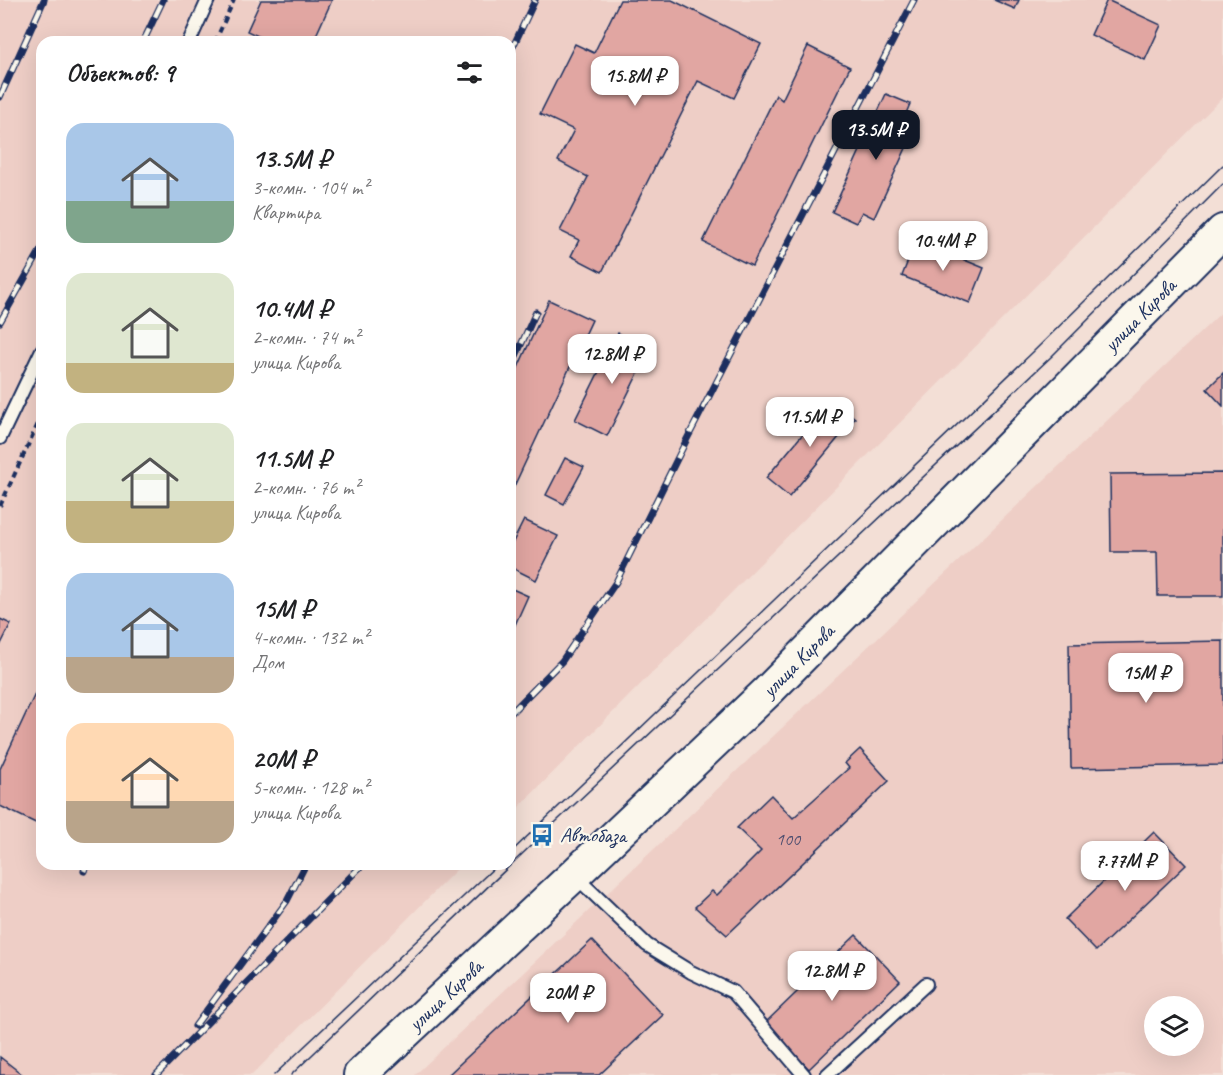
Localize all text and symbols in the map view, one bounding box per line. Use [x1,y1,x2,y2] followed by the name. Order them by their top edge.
[66,56,174,89] text: Объектов: 9
[453,56,486,89] icon: filters
[580,56,690,107] pin: 15.8M ₽
[605,63,665,88] text: 15.8M ₽
[821,110,931,161] pin: 13.5M ₽
[846,117,906,142] text: 13.5M ₽
[252,142,331,175] text: 13.5M ₽
[114,147,186,219] icon: home
[252,175,369,200] text: 3-комн. · 104 m²
[252,200,320,225] text: Квартира
[888,221,998,272] pin: 10.4M ₽
[913,228,973,253] text: 10.4M ₽
[1097,271,1183,359] street label: улица Кирова
[252,292,331,325] text: 10.4M ₽
[114,297,186,369] icon: home
[252,325,360,350] text: 2-комн. · 74 m²
[557,334,667,385] pin: 12.8M ₽
[582,341,642,366] text: 12.8M ₽
[252,350,340,375] text: улица Кирова
[755,397,865,448] pin: 11.5M ₽
[780,404,840,429] text: 11.5M ₽
[252,442,331,475] text: 11.5M ₽
[114,447,186,519] icon: home
[252,475,360,500] text: 2-комн. · 76 m²
[252,500,340,525] text: улица Кирова
[252,592,314,625] text: 15M ₽
[114,597,186,669] icon: home
[755,617,842,704] street label: улица Кирова
[252,625,369,650] text: 4-комн. · 132 m²
[252,650,284,675] text: Дом
[1104,653,1188,704] pin: 15M ₽
[1122,660,1170,685] text: 15M ₽
[252,742,314,775] text: 20M ₽
[114,747,186,819] icon: home
[252,775,369,800] text: 5-комн. · 128 m²
[252,800,340,825] text: улица Кирова
[529,822,555,848] bus stop icon: Автобаза
[560,822,628,849] place label: Автобаза
[776,828,802,850] house number: 100
[1070,841,1180,892] pin: 7.77M ₽
[1095,848,1155,873] text: 7.77M ₽
[777,951,887,1002] pin: 12.8M ₽
[401,952,490,1038] street label: улица Кирова
[802,958,862,983] text: 12.8M ₽
[526,973,610,1024] pin: 20M ₽
[544,980,592,1005] text: 20M ₽
[1144,996,1204,1056] map controls
[1144,996,1204,1056] button: layers

